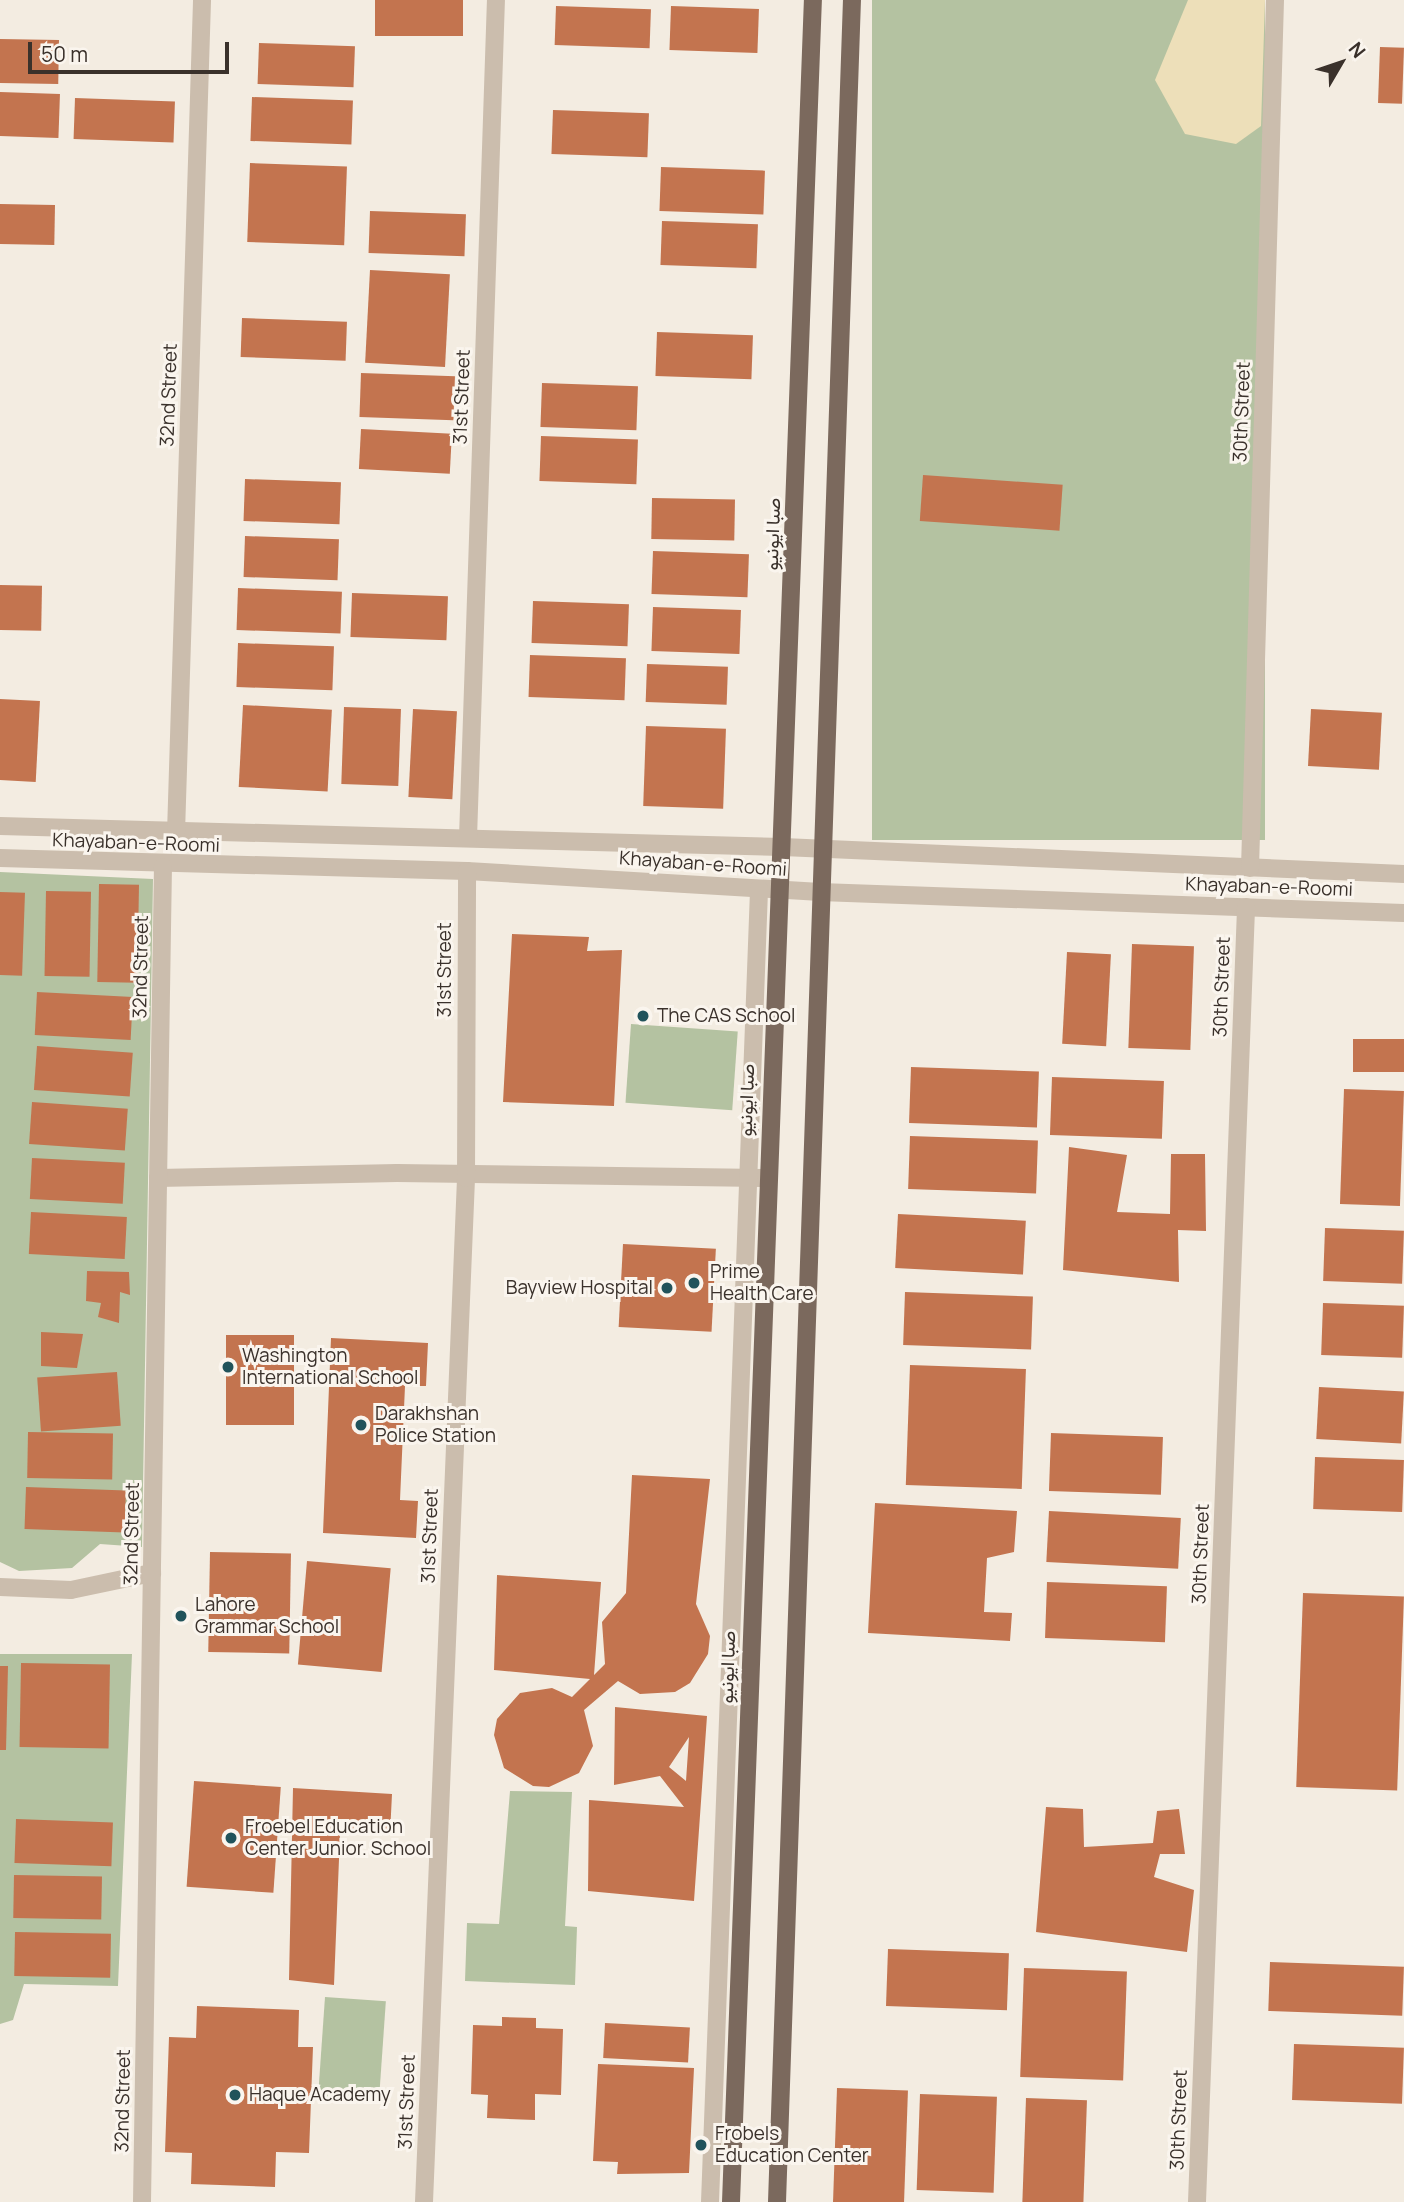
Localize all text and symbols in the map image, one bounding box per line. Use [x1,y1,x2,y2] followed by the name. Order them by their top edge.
[32,28,233,72] scale bar
[1306,28,1376,98] north arrow
[1343,36,1372,63] text: N
[41,40,88,68] text: 50 m
[156,343,182,447] street label: 32nd Street
[449,349,475,445] street label: 31st Street
[1229,361,1255,463] street label: 30th Street
[760,497,786,571] street label: صبا ایونیو
[52,829,220,857] street label: Khayaban-e-Roomi
[618,847,788,881] street label: Khayaban-e-Roomi
[1185,873,1353,901] street label: Khayaban-e-Roomi
[129,915,153,1019] street label: 32nd Street
[434,922,456,1018] street label: 31st Street
[1209,936,1235,1038] street label: 30th Street
[657,1005,795,1027] place label: The CAS School
[635,1008,651,1024] marker: The CAS School
[734,1063,760,1137] street label: صبا ایونیو
[710,1261,814,1305] place label: Prime Health Care
[684,1273,704,1293] marker: Prime Health Care
[506,1277,653,1299] place label: Bayview Hospital
[659,1280,675,1296] marker: Bayview Hospital
[242,1345,419,1389] place label: Washington International School
[220,1359,236,1375] marker: Washington International School
[375,1403,496,1447] place label: Darakhshan Police Station
[353,1417,369,1433] marker: Darakhshan Police Station
[120,1482,144,1586] street label: 32nd Street
[417,1488,443,1584] street label: 31st Street
[1188,1503,1214,1605] street label: 30th Street
[195,1594,339,1638] place label: Lahore Grammar School
[173,1608,189,1624] marker: Lahore Grammar School
[715,1630,741,1704] street label: صبا ایونیو
[245,1816,431,1860] place label: Froebel Education Center Junior. School
[223,1830,239,1846] marker: Froebel Education Center Junior. School
[111,2049,135,2153] street label: 32nd Street
[394,2054,420,2150] street label: 31st Street
[1166,2069,1192,2171] street label: 30th Street
[249,2084,391,2106] place label: Haque Academy
[227,2087,243,2103] marker: Haque Academy
[715,2123,869,2167] place label: Frobels Education Center
[693,2137,709,2153] marker: Frobels Education Center

